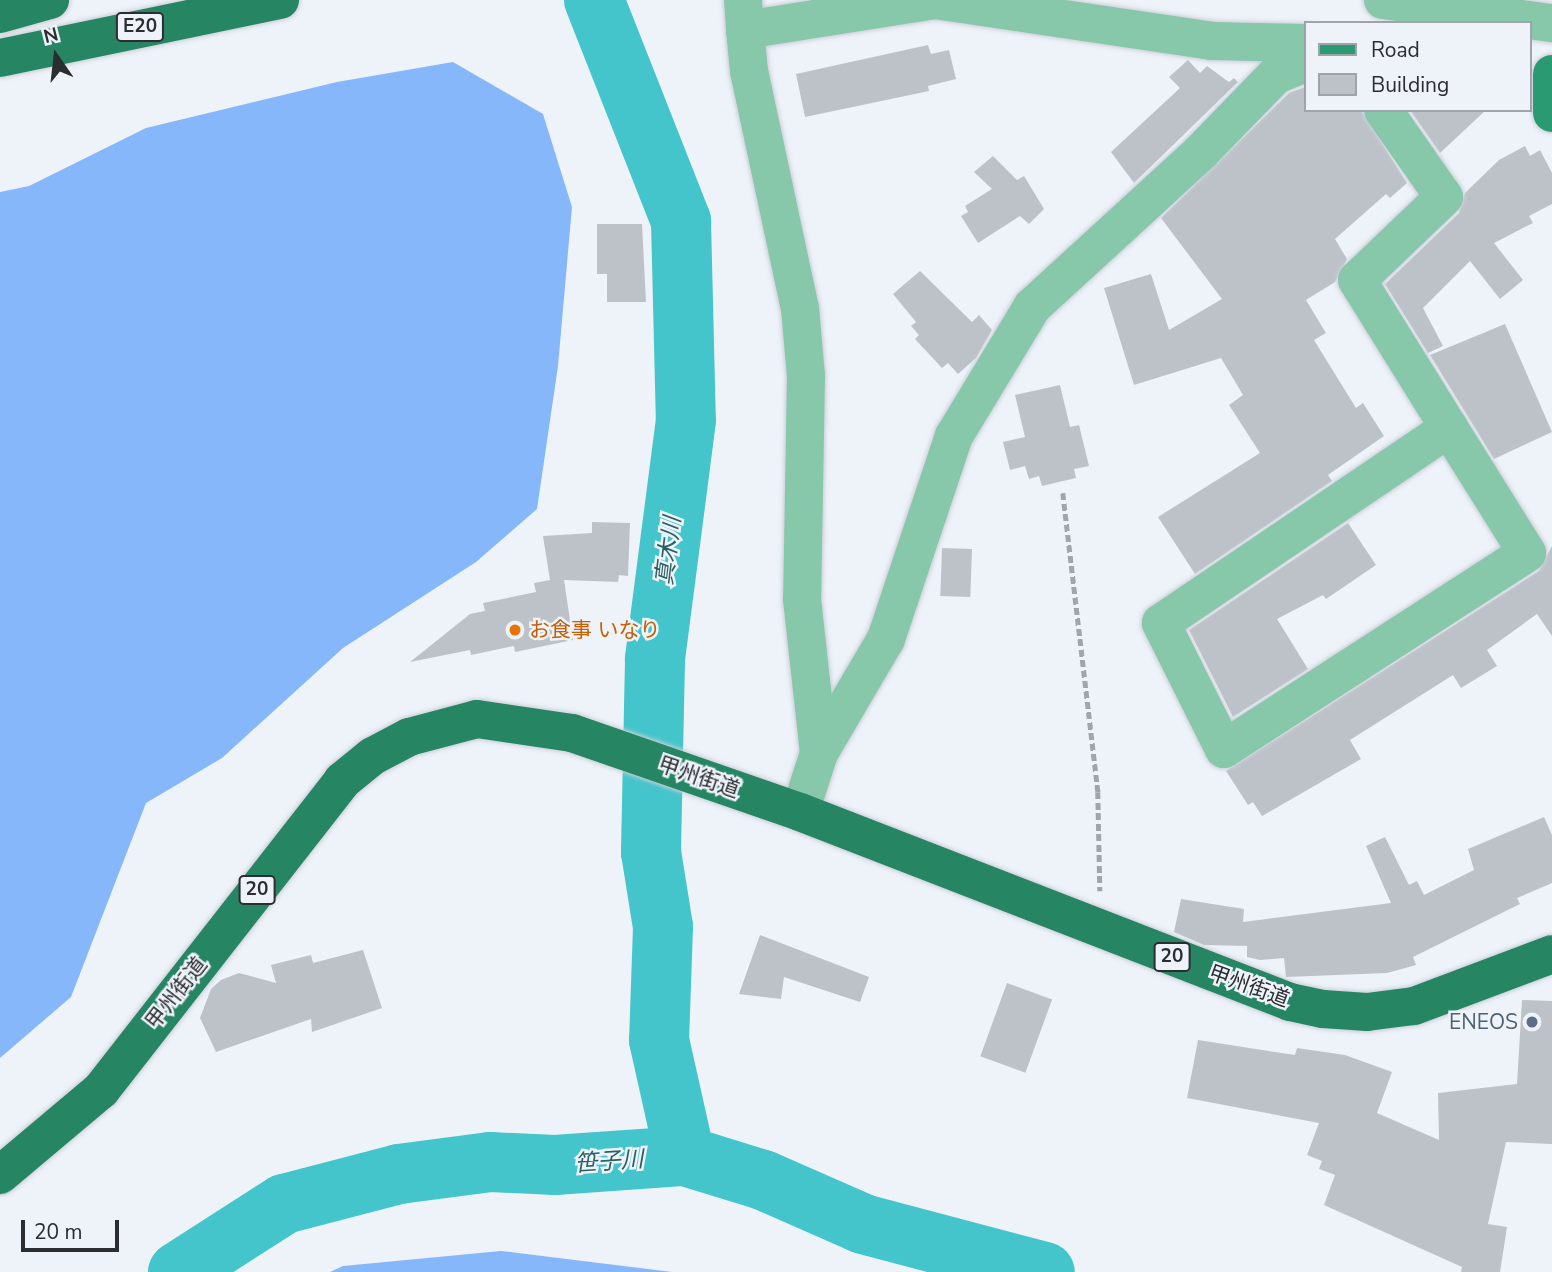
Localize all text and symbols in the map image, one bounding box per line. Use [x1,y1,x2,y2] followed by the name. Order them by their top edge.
[116,12,164,42] road number: E20
[21,21,91,91] north arrow
[41,21,61,50] text: N
[1304,21,1531,112] legend
[1371,36,1420,64] text: Road
[1371,71,1449,99] text: Building
[651,515,687,587] water label: 真木川
[529,617,660,643] place label: お食事 いなり
[507,622,523,638] marker: お食事 いなり
[655,751,743,803] street label: 甲州街道
[238,874,276,906] road number: 20
[1153,942,1191,973] road number: 20
[140,952,212,1034] street label: 甲州街道
[1205,960,1293,1012] street label: 甲州街道
[1449,1009,1518,1035] place label: ENEOS
[1524,1014,1540,1030] marker: ENEOS
[574,1146,644,1178] water label: 笹子川
[24,1206,122,1250] scale bar
[34,1218,83,1246] text: 20 m

